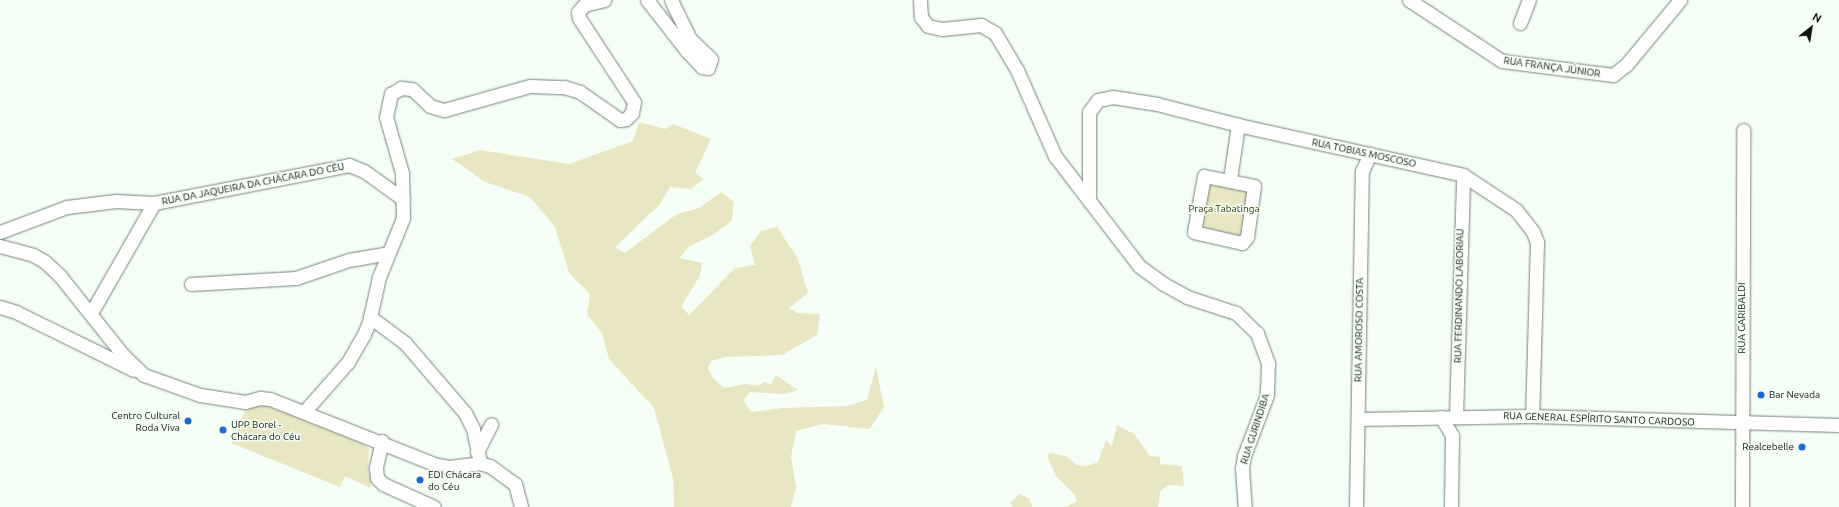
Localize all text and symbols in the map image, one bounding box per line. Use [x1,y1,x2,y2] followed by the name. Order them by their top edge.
[1791,8,1831,48] north arrow
[1810,10,1824,25] text: N
[1503,54,1601,80] street label: RUA FRANÇA JÚNIOR
[1311,136,1417,170] street label: RUA TOBIAS MOSCOSO
[161,160,345,208] street label: RUA DA JAQUEIRA DA CHÁCARA DO CÉU
[1188,203,1260,215] park label: Praça Tabatinga
[1452,229,1466,363] street label: RUA FERDINANDO LABORIAU
[1352,278,1366,382] street label: RUA AMOROSO COSTA
[1736,282,1748,354] street label: RUA GARIBALDI
[1769,389,1820,401] place label: Bar Nevada
[1756,390,1766,400] marker: Bar Nevada
[1238,392,1272,466] street label: RUA GURINDIBA
[111,409,180,432] place label: Centro Cultural Roda Viva
[1503,410,1695,428] street label: RUA GENERAL ESPÍRITO SANTO CARDOSO
[183,416,193,426] marker: Centro Cultural Roda Viva
[231,418,300,442] place label: UPP Borel - Chácara do Céu
[218,425,228,435] marker: UPP Borel - Chácara do Céu
[1742,441,1794,453] place label: Realcebelle
[1797,442,1807,452] marker: Realcebelle
[428,468,481,492] place label: EDI Chácara do Céu
[415,475,425,485] marker: EDI Chácara do Céu

